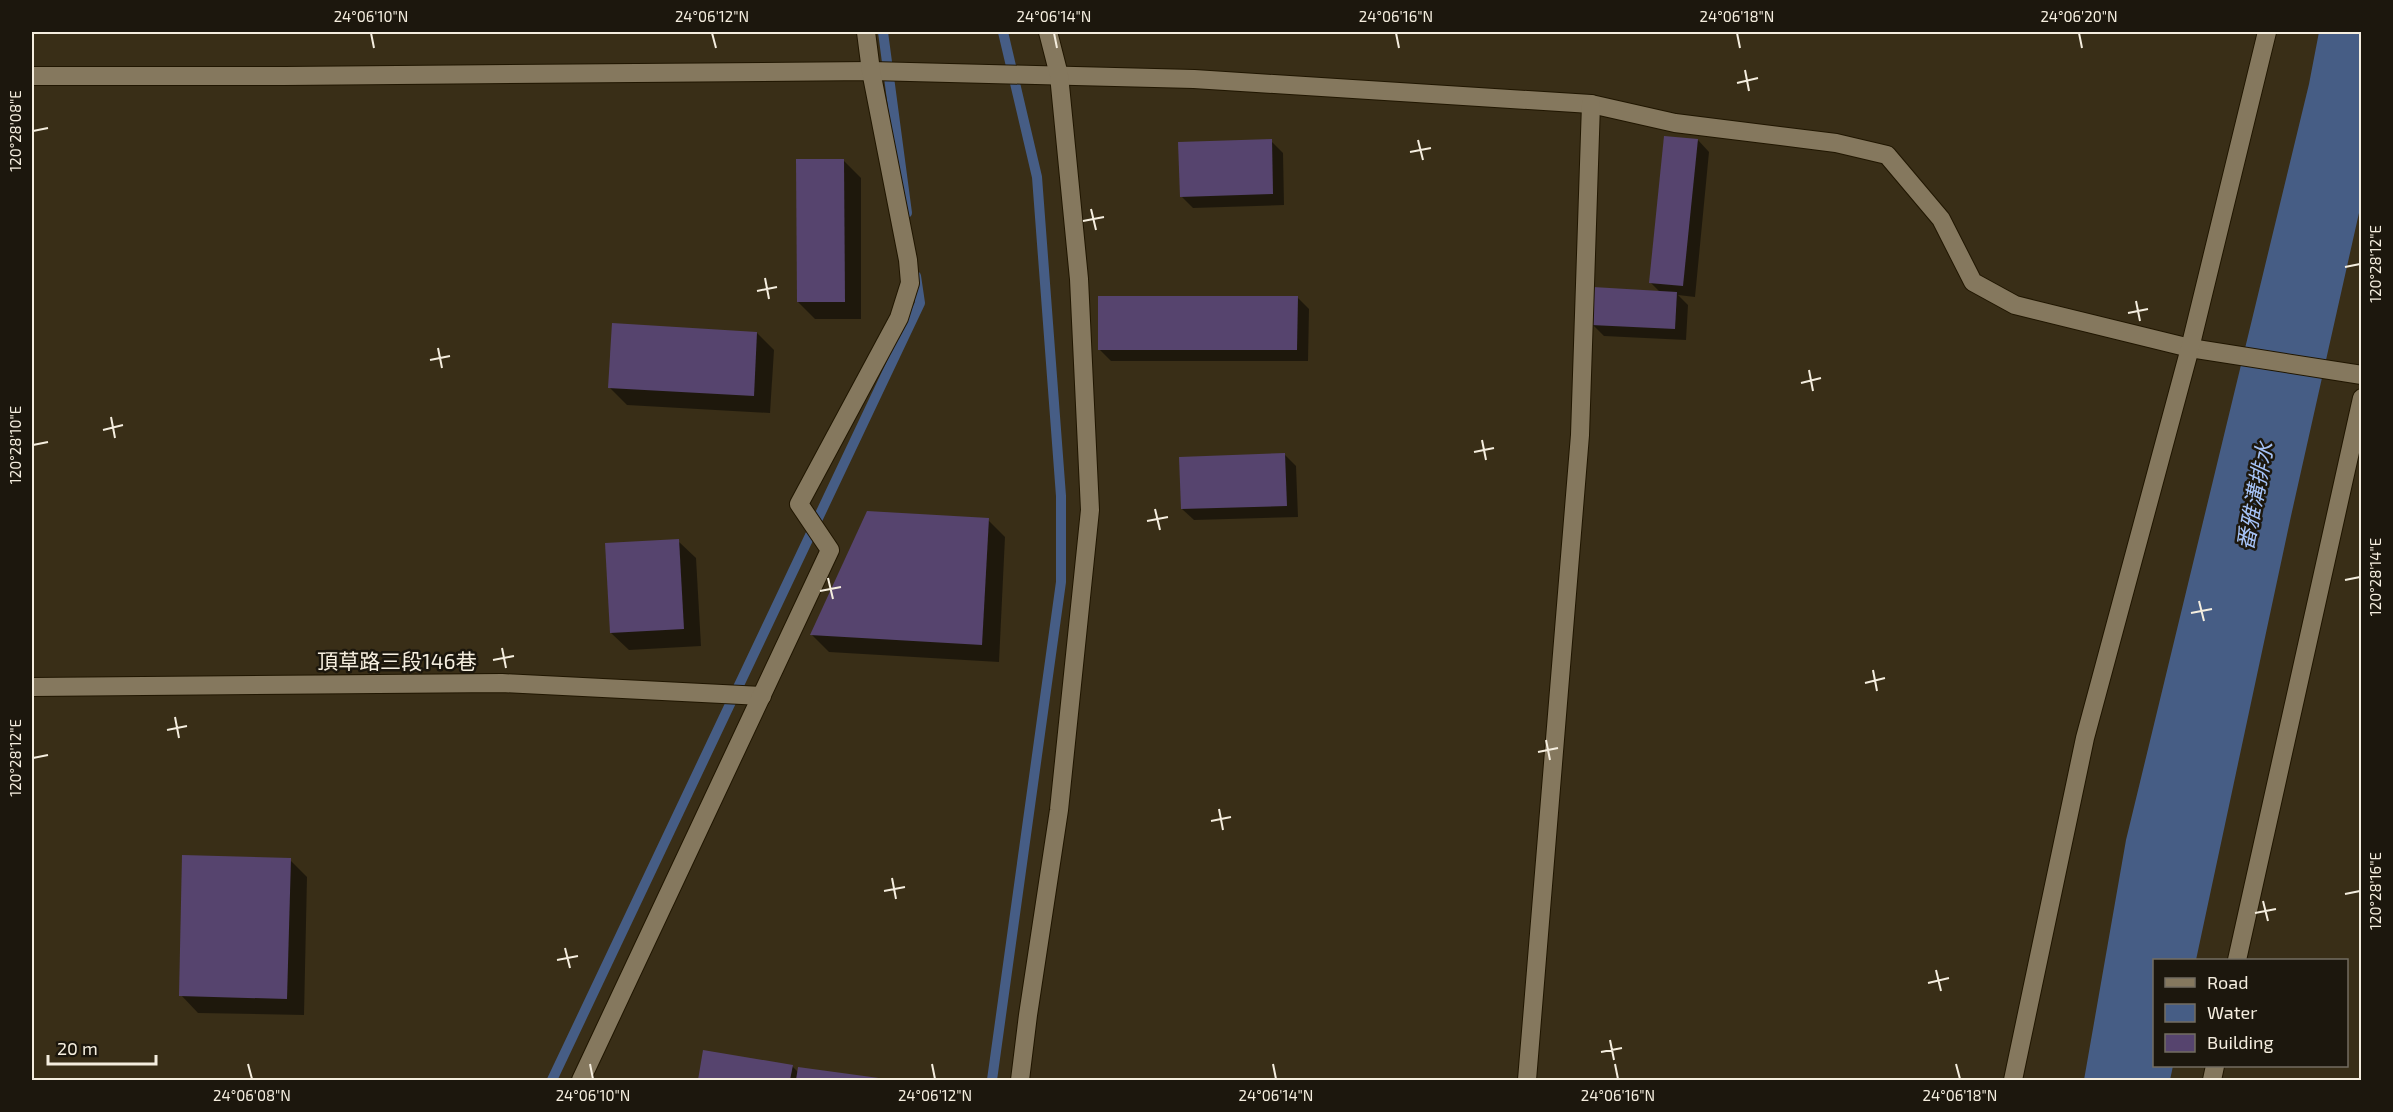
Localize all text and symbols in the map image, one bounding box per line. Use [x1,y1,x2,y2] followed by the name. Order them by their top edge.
[334,7,408,25] text: 24°06'10"N
[675,7,749,25] text: 24°06'12"N
[1017,7,1091,25] text: 24°06'14"N
[1359,7,1433,25] text: 24°06'16"N
[1700,7,1774,25] text: 24°06'18"N
[2040,7,2118,25] text: 24°06'20"N
[6,90,24,172] text: 120°28'08"E
[2366,225,2384,303] text: 120°28'12"E
[6,406,24,484] text: 120°28'10"E
[2231,438,2277,552] water label: 番雅溝排水
[2366,538,2384,616] text: 120°28'14"E
[317,648,477,673] street label: 頂草路三段146巷
[6,719,24,797] text: 120°28'12"E
[2366,852,2384,930] text: 120°28'16"E
[2153,959,2348,1067] legend
[2207,971,2248,993] text: Road
[2207,1001,2257,1023] text: Water
[48,1028,156,1066] scale bar
[2207,1031,2274,1053] text: Building
[57,1037,98,1059] text: 20 m
[213,1086,291,1104] text: 24°06'08"N
[556,1086,630,1104] text: 24°06'10"N
[898,1086,972,1104] text: 24°06'12"N
[1239,1086,1313,1104] text: 24°06'14"N
[1581,1086,1655,1104] text: 24°06'16"N
[1923,1086,1997,1104] text: 24°06'18"N

